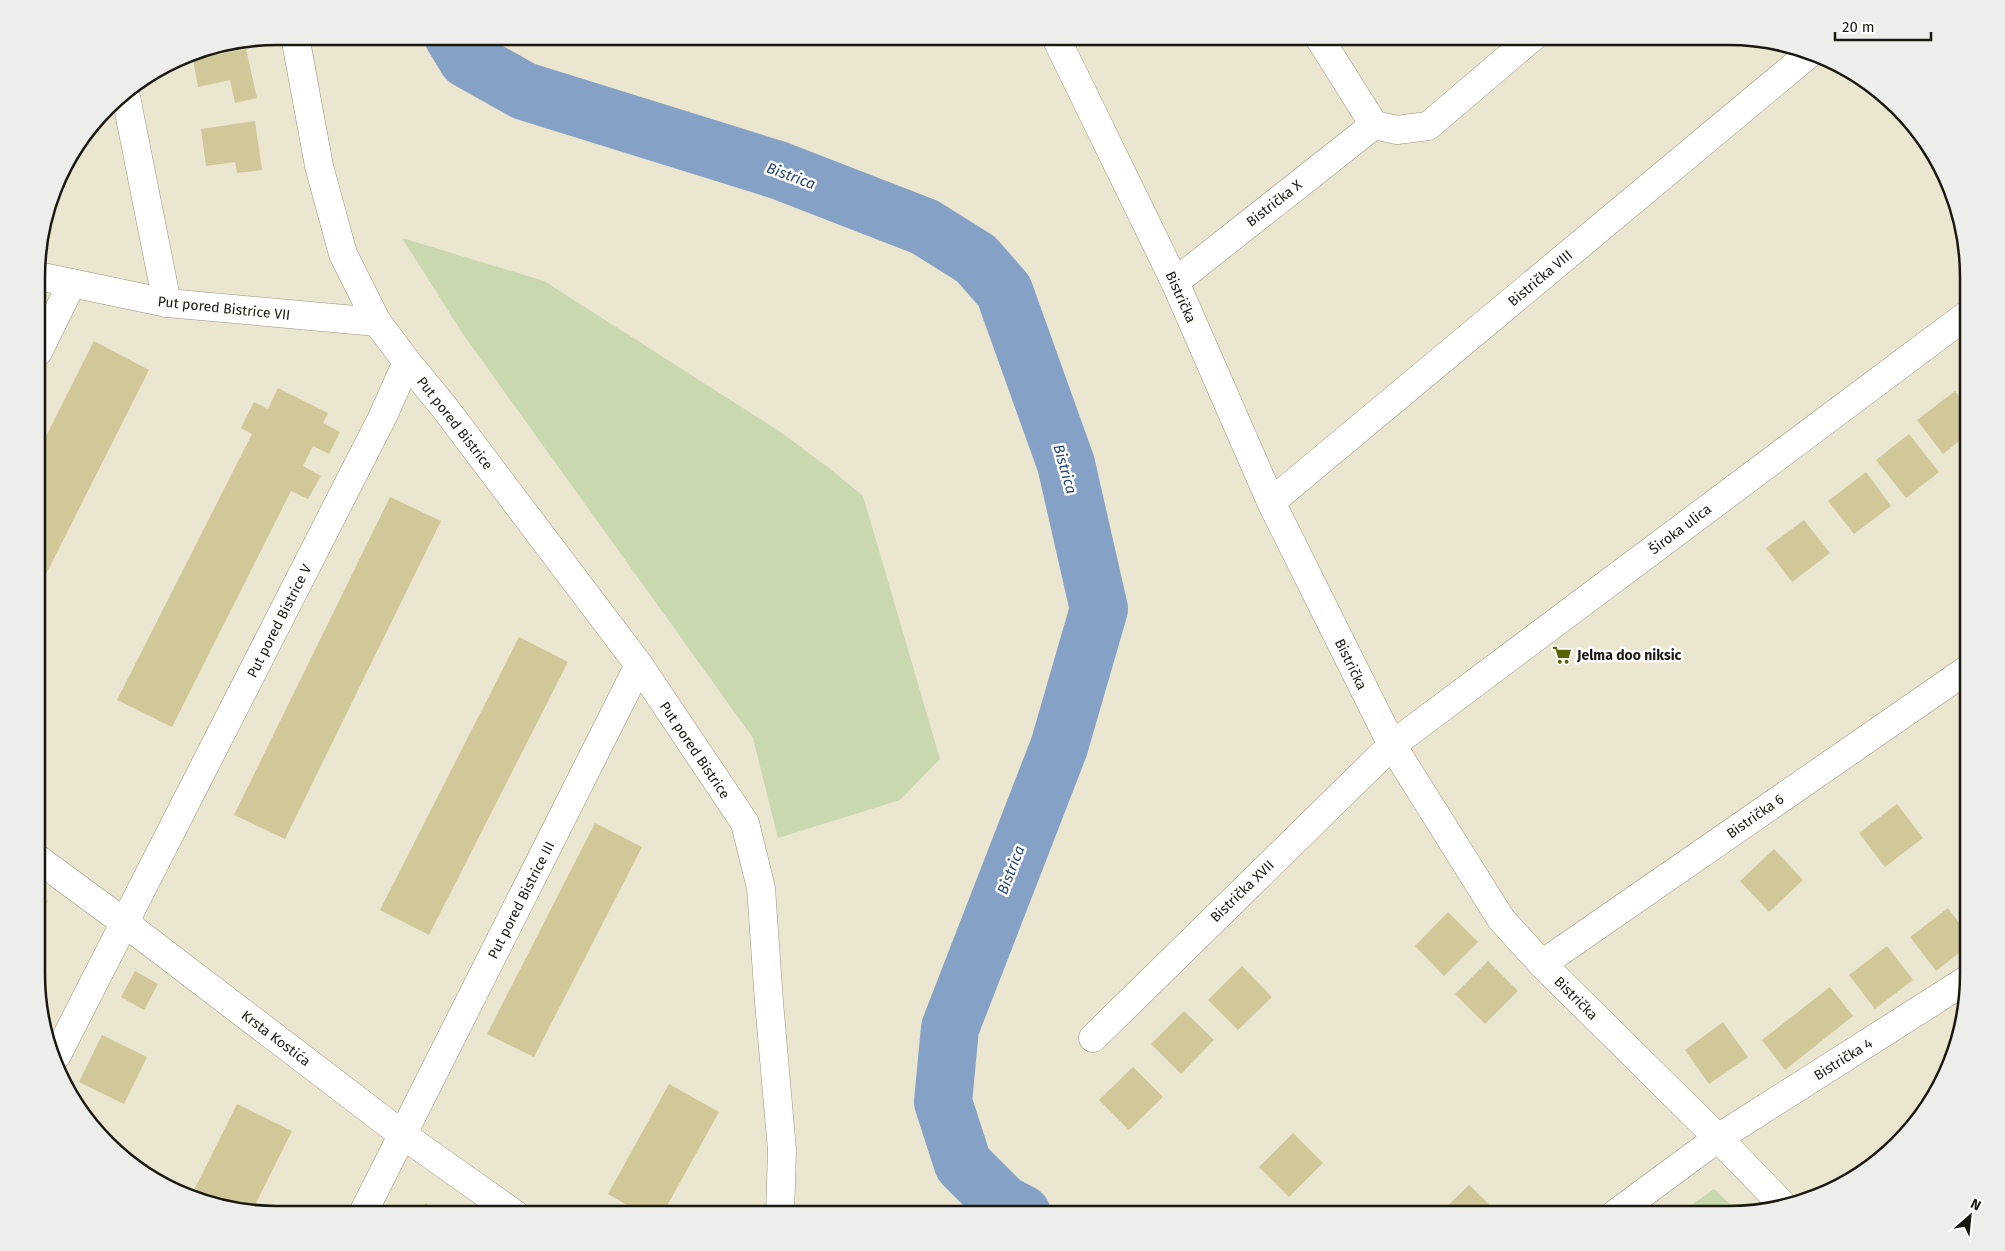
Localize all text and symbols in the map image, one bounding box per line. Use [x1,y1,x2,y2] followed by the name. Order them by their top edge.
[1835,10,1931,42] scale bar
[1842,18,1875,36] text: 20 m
[764,159,818,193] water label: Bistrica
[1243,176,1306,230] street label: Bistrička X
[1505,247,1576,310] street label: Bistrička VIII
[1162,269,1199,326] street label: Bistrička
[157,293,291,324] street label: Put pored Bistrice VII
[413,373,496,473] street label: Put pored Bistrice
[1049,442,1081,496] water label: Bistrica
[1645,500,1715,558] street label: Široka ulica
[244,562,315,681] street label: Put pored Bistrice V
[1331,636,1370,693] street label: Bistrička
[1551,644,1573,666] supermarket icon: Jelma doo niksic
[1576,647,1682,664] place label: Jelma doo niksic
[656,699,733,802] street label: Put pored Bistrice
[1723,791,1787,842] street label: Bistrička 6
[484,839,558,962] street label: Put pored Bistrice III
[994,843,1028,897] water label: Bistrica
[1207,857,1278,926] street label: Bistrička XVII
[1550,973,1601,1024] street label: Bistrička
[238,1007,314,1070] street label: Krsta Kostića
[1811,1034,1876,1084] street label: Bistrička 4
[1945,1191,1995,1241] north arrow
[1968,1195,1984,1215] text: N

